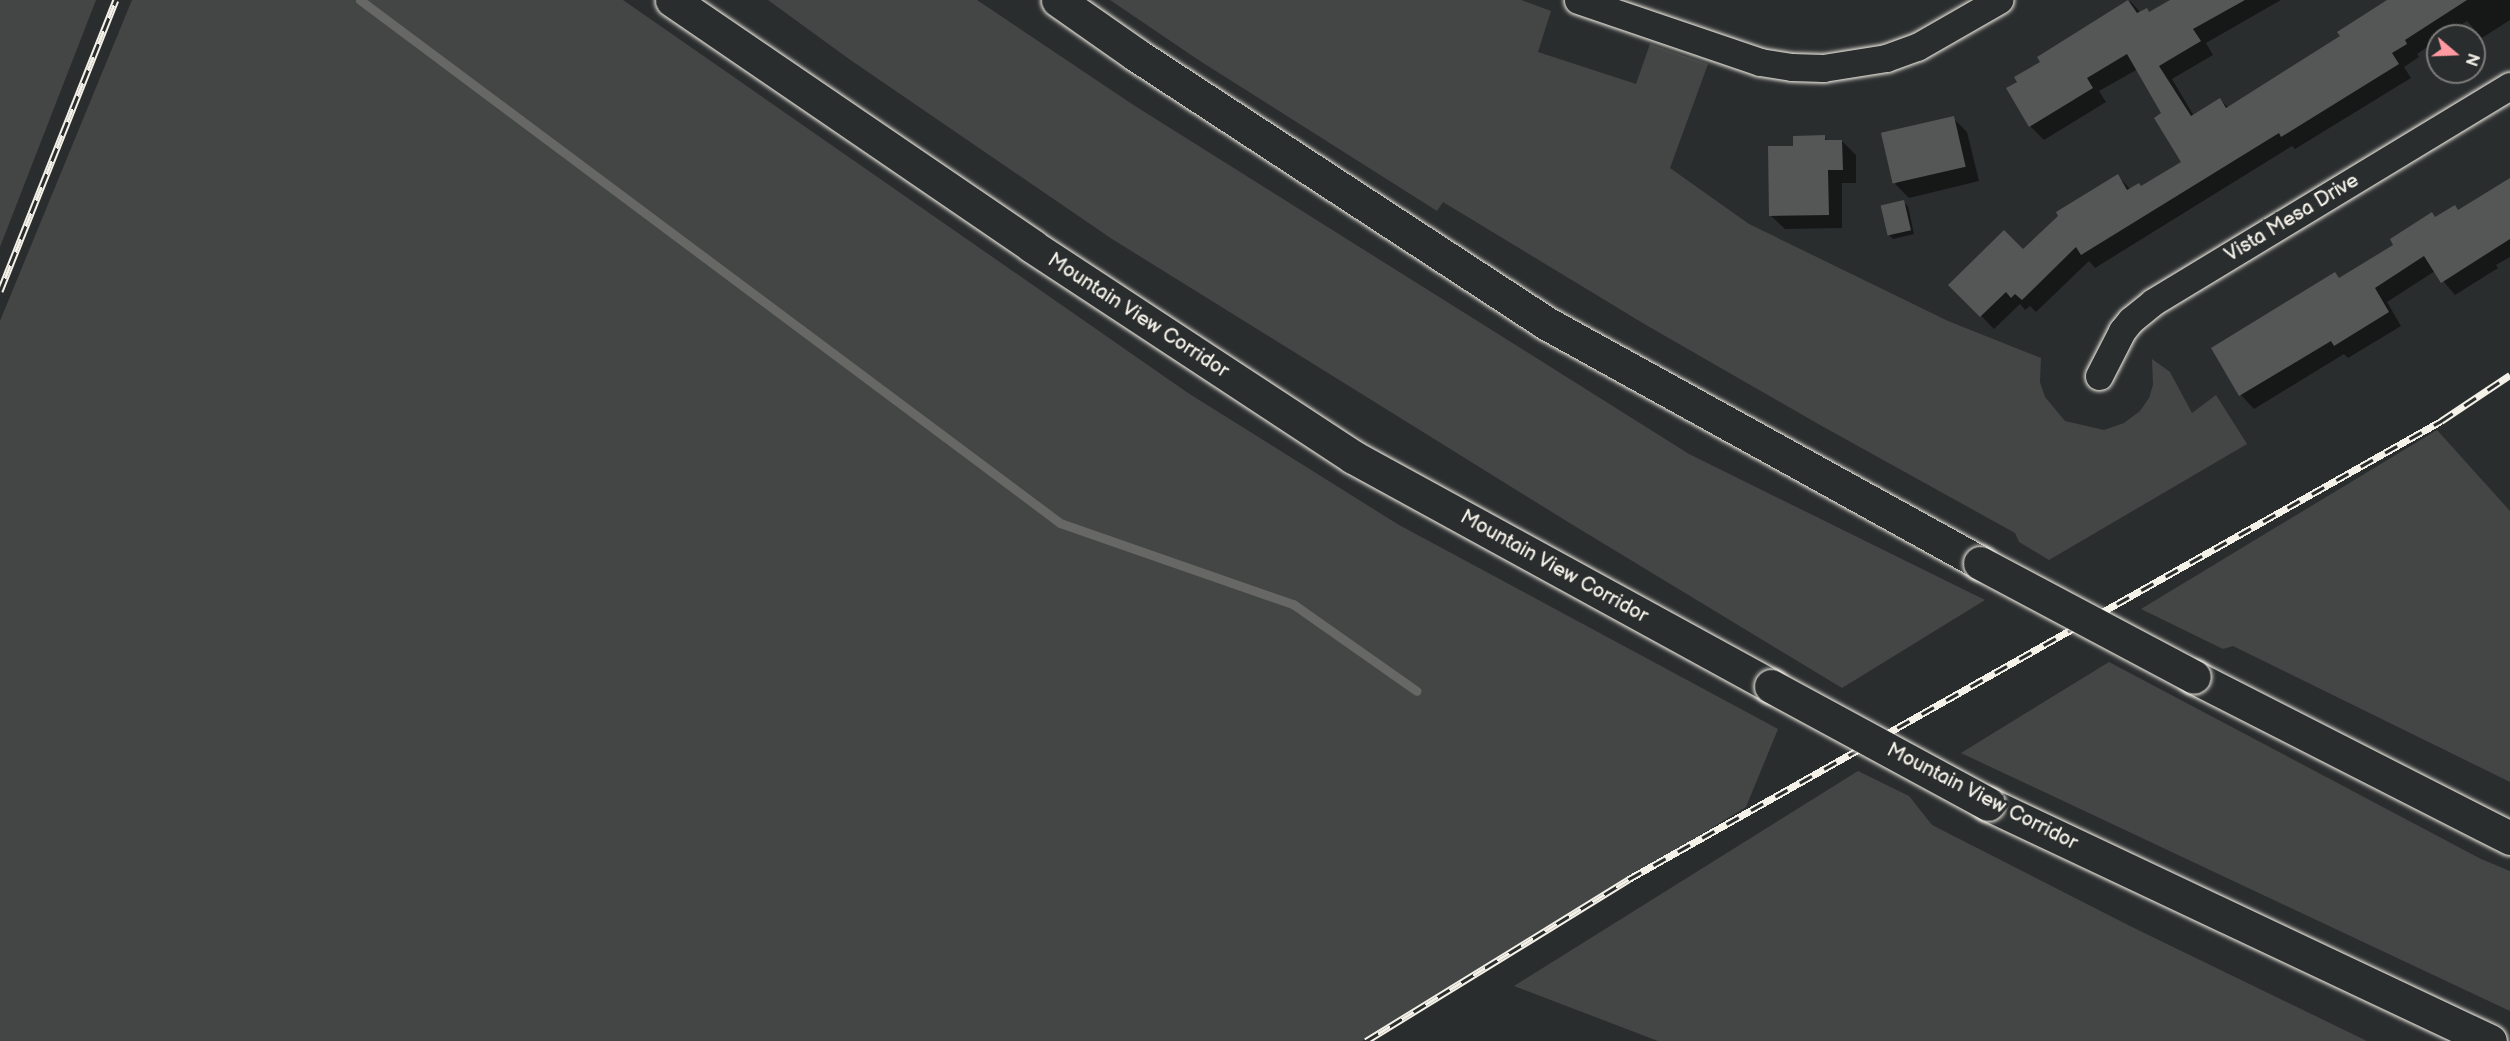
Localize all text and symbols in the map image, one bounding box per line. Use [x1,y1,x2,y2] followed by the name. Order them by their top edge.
[2426,24,2486,84] north arrow
[2461,51,2483,68] text: N
[2221,169,2363,267] street label: Vista Mesa Drive
[1043,248,1233,384] street label: Mountain View Corridor
[1456,505,1652,629] street label: Mountain View Corridor
[1882,738,2082,856] street label: Mountain View Corridor

